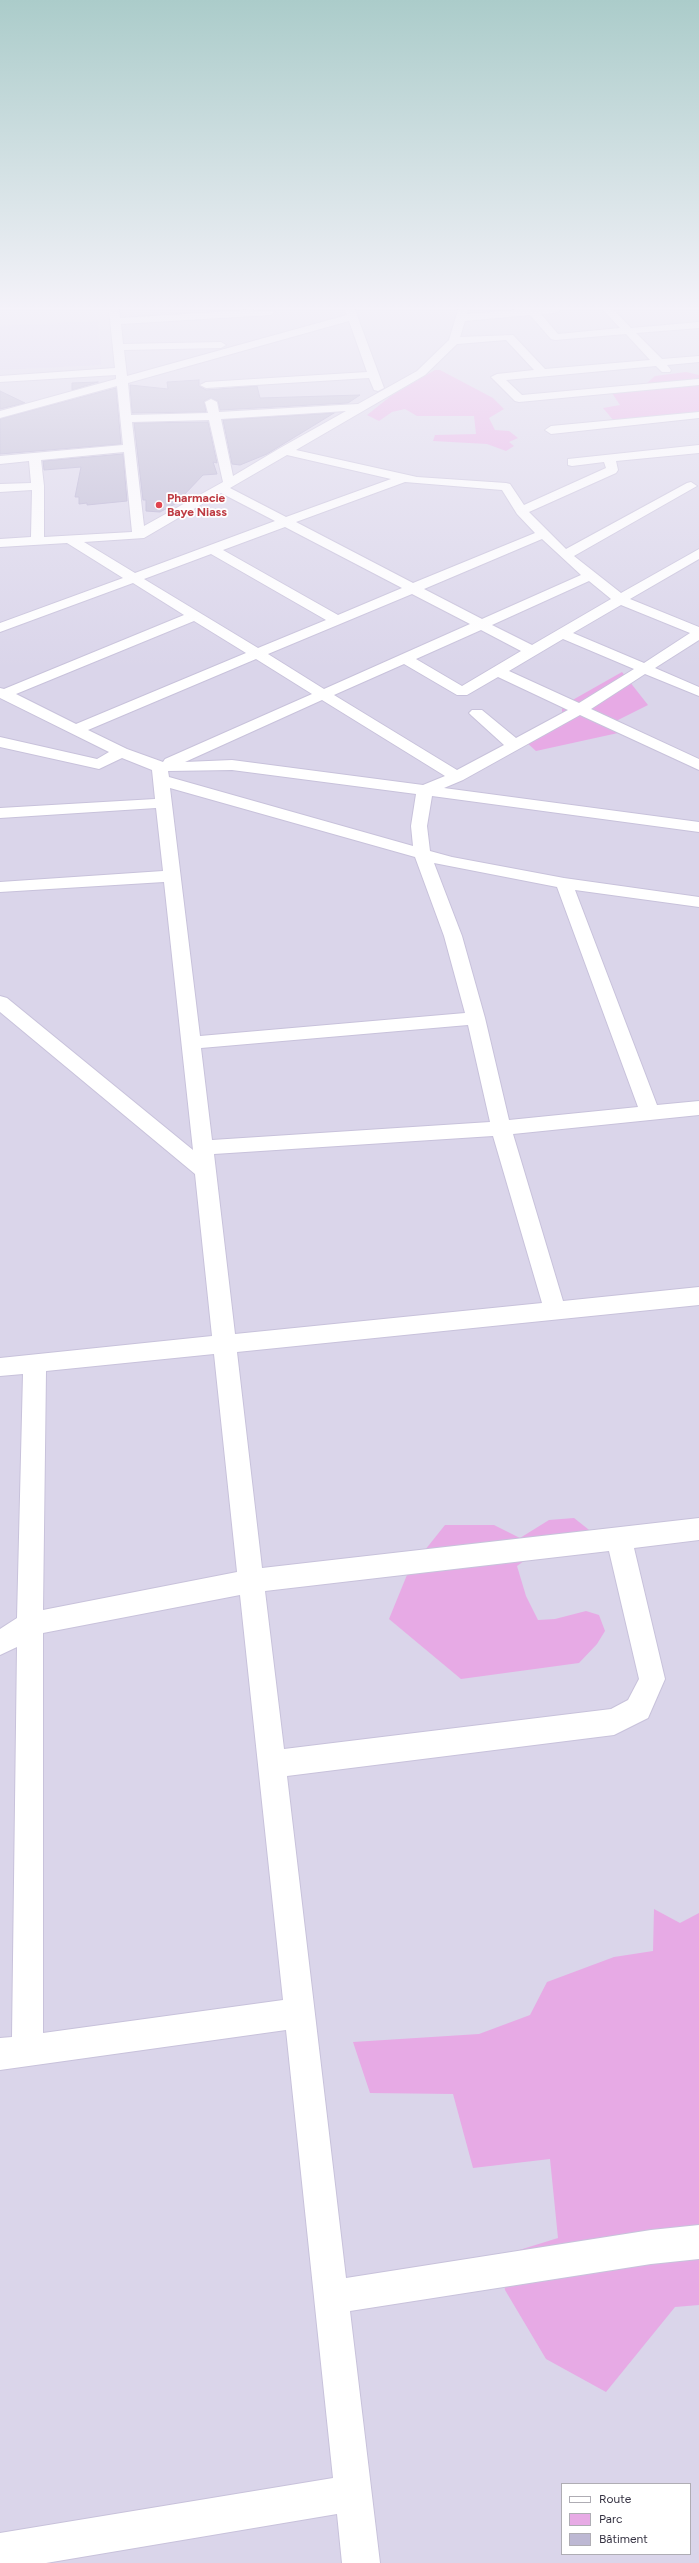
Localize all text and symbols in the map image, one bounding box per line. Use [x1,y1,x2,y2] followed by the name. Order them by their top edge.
[167,491,227,519] place label: Pharmacie Baye Niass
[154,500,164,510] marker: Pharmacie Baye Niass
[561,2483,691,2555] legend
[599,2492,631,2506] text: Route
[599,2512,623,2526] text: Parc
[599,2532,648,2546] text: Bâtiment

